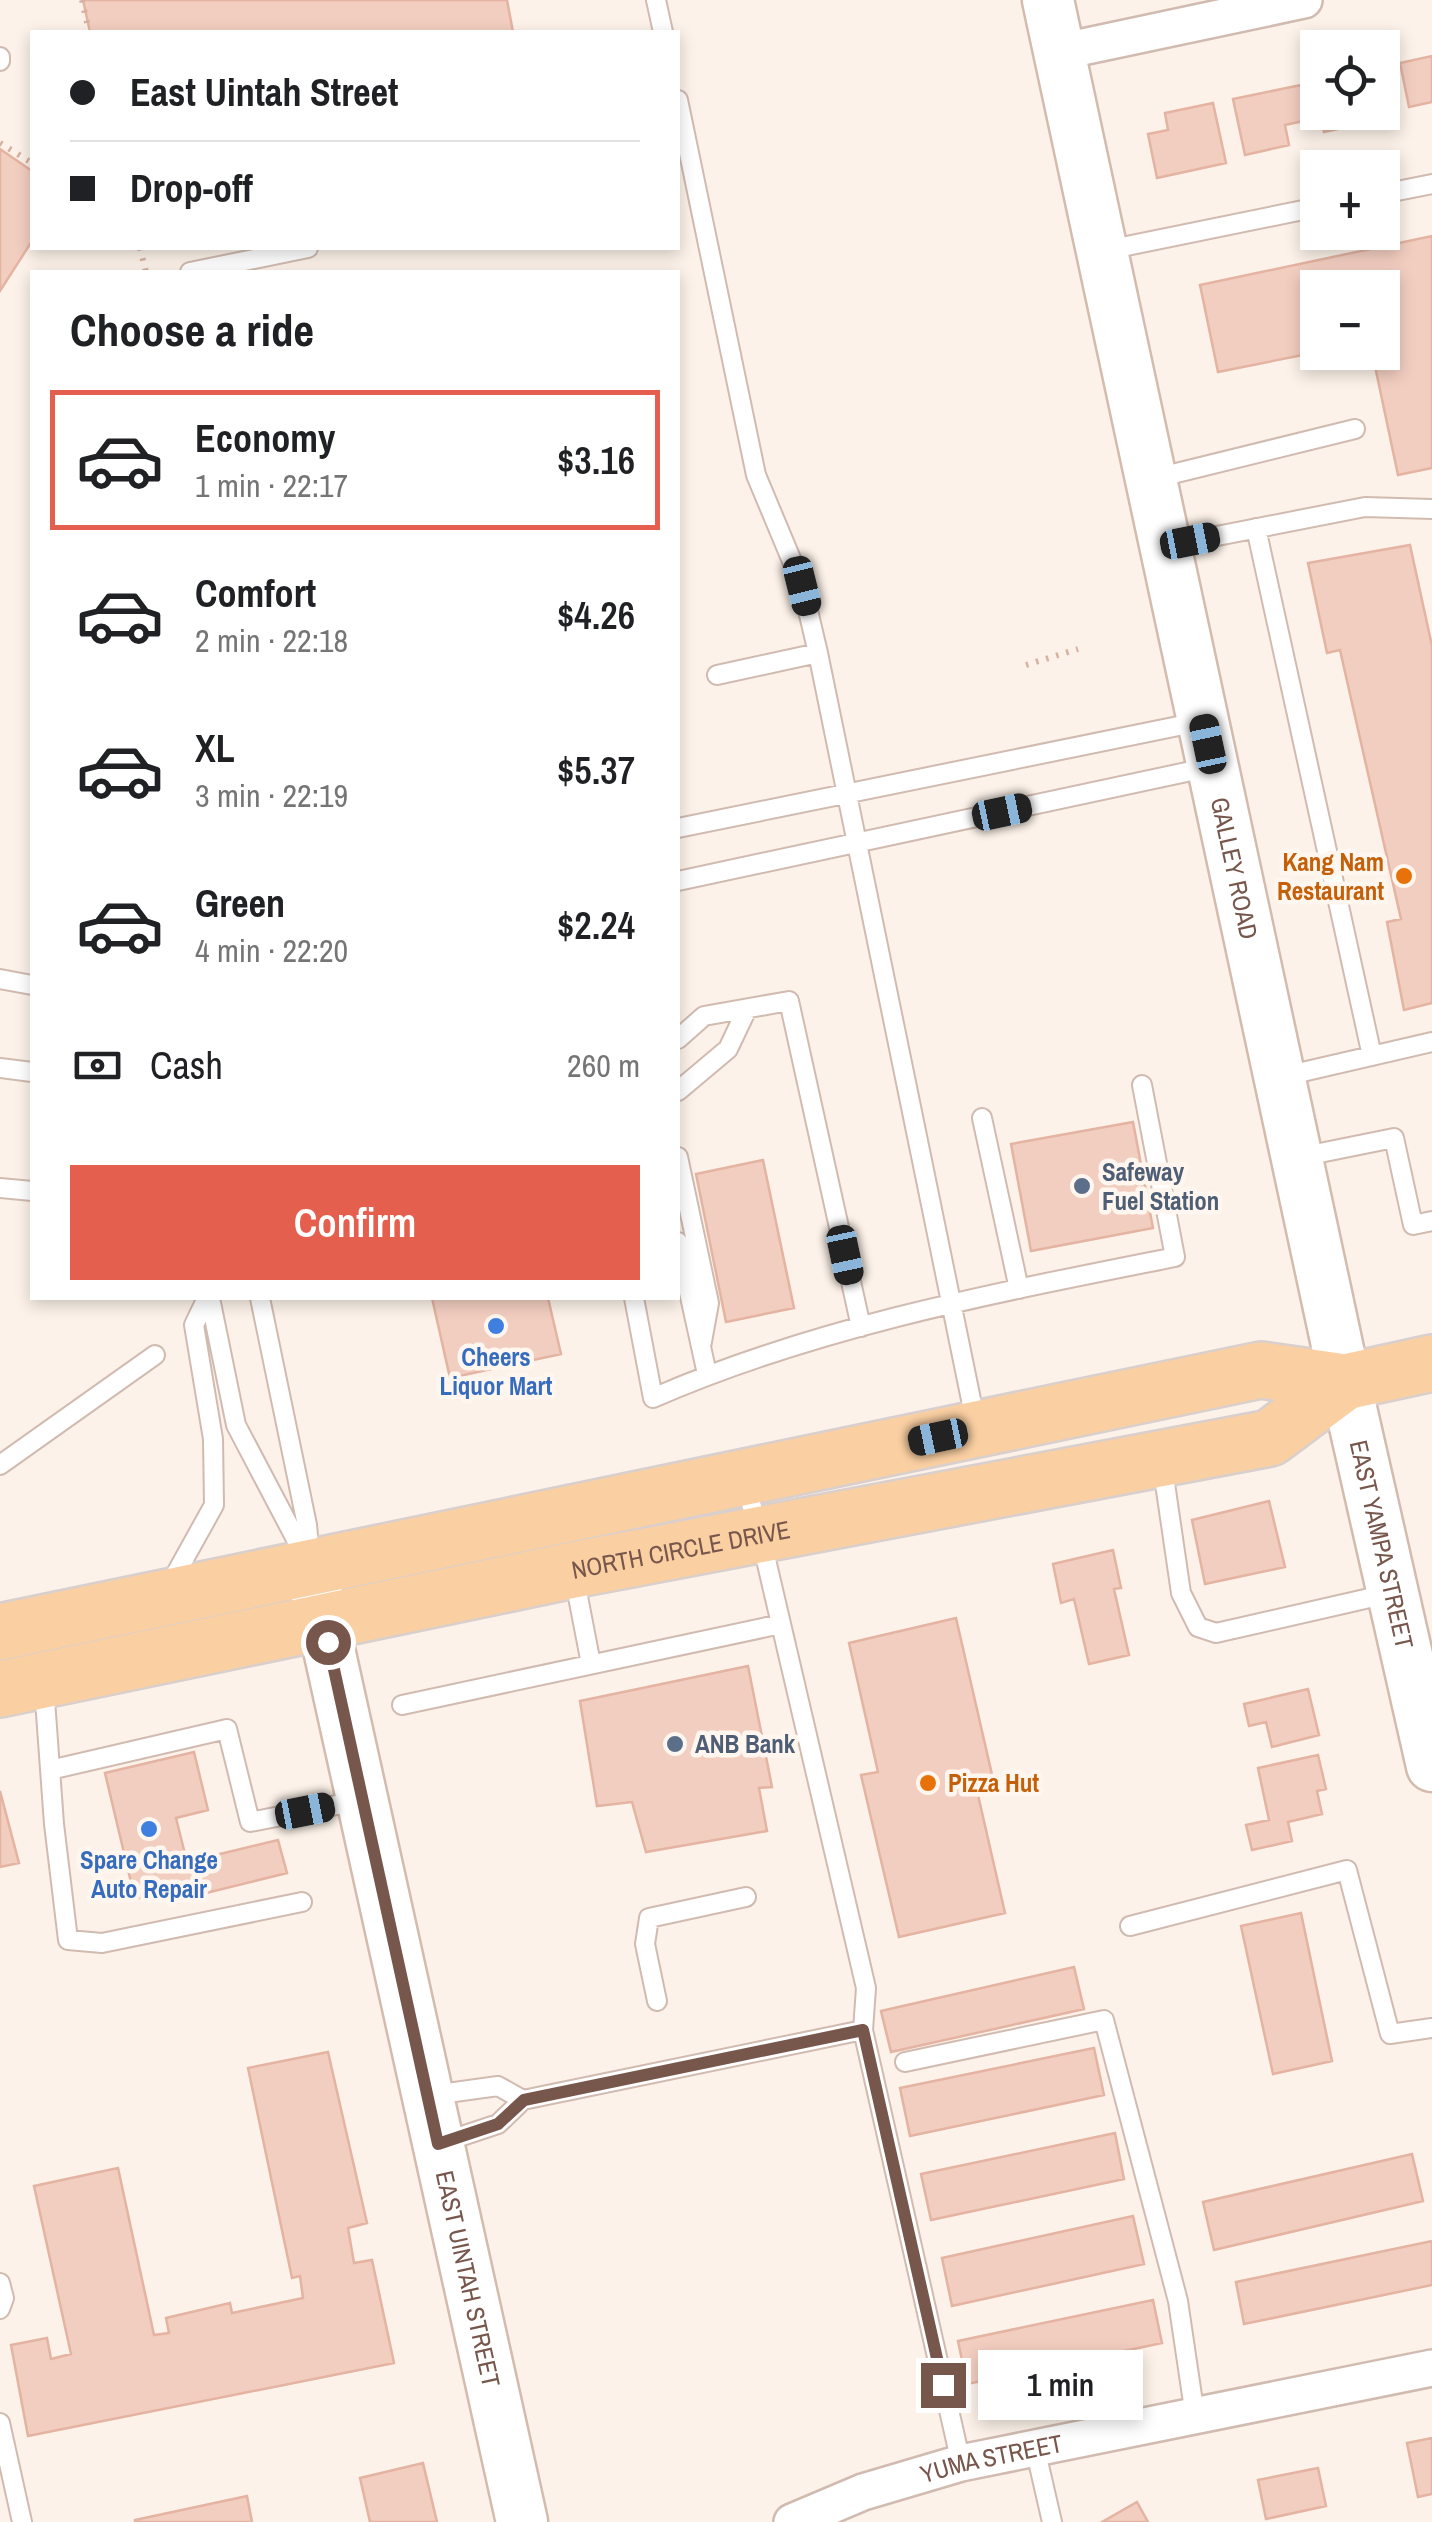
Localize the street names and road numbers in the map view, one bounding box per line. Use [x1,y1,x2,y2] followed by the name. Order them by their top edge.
[1203,794,1266,942] street label: GALLEY ROAD
[1342,1437,1422,1652] street label: EAST YAMPA STREET
[569,1512,793,1587] street label: NORTH CIRCLE DRIVE
[428,2168,509,2391] street label: EAST UINTAH STREET
[916,2426,1066,2491] street label: YUMA STREET

